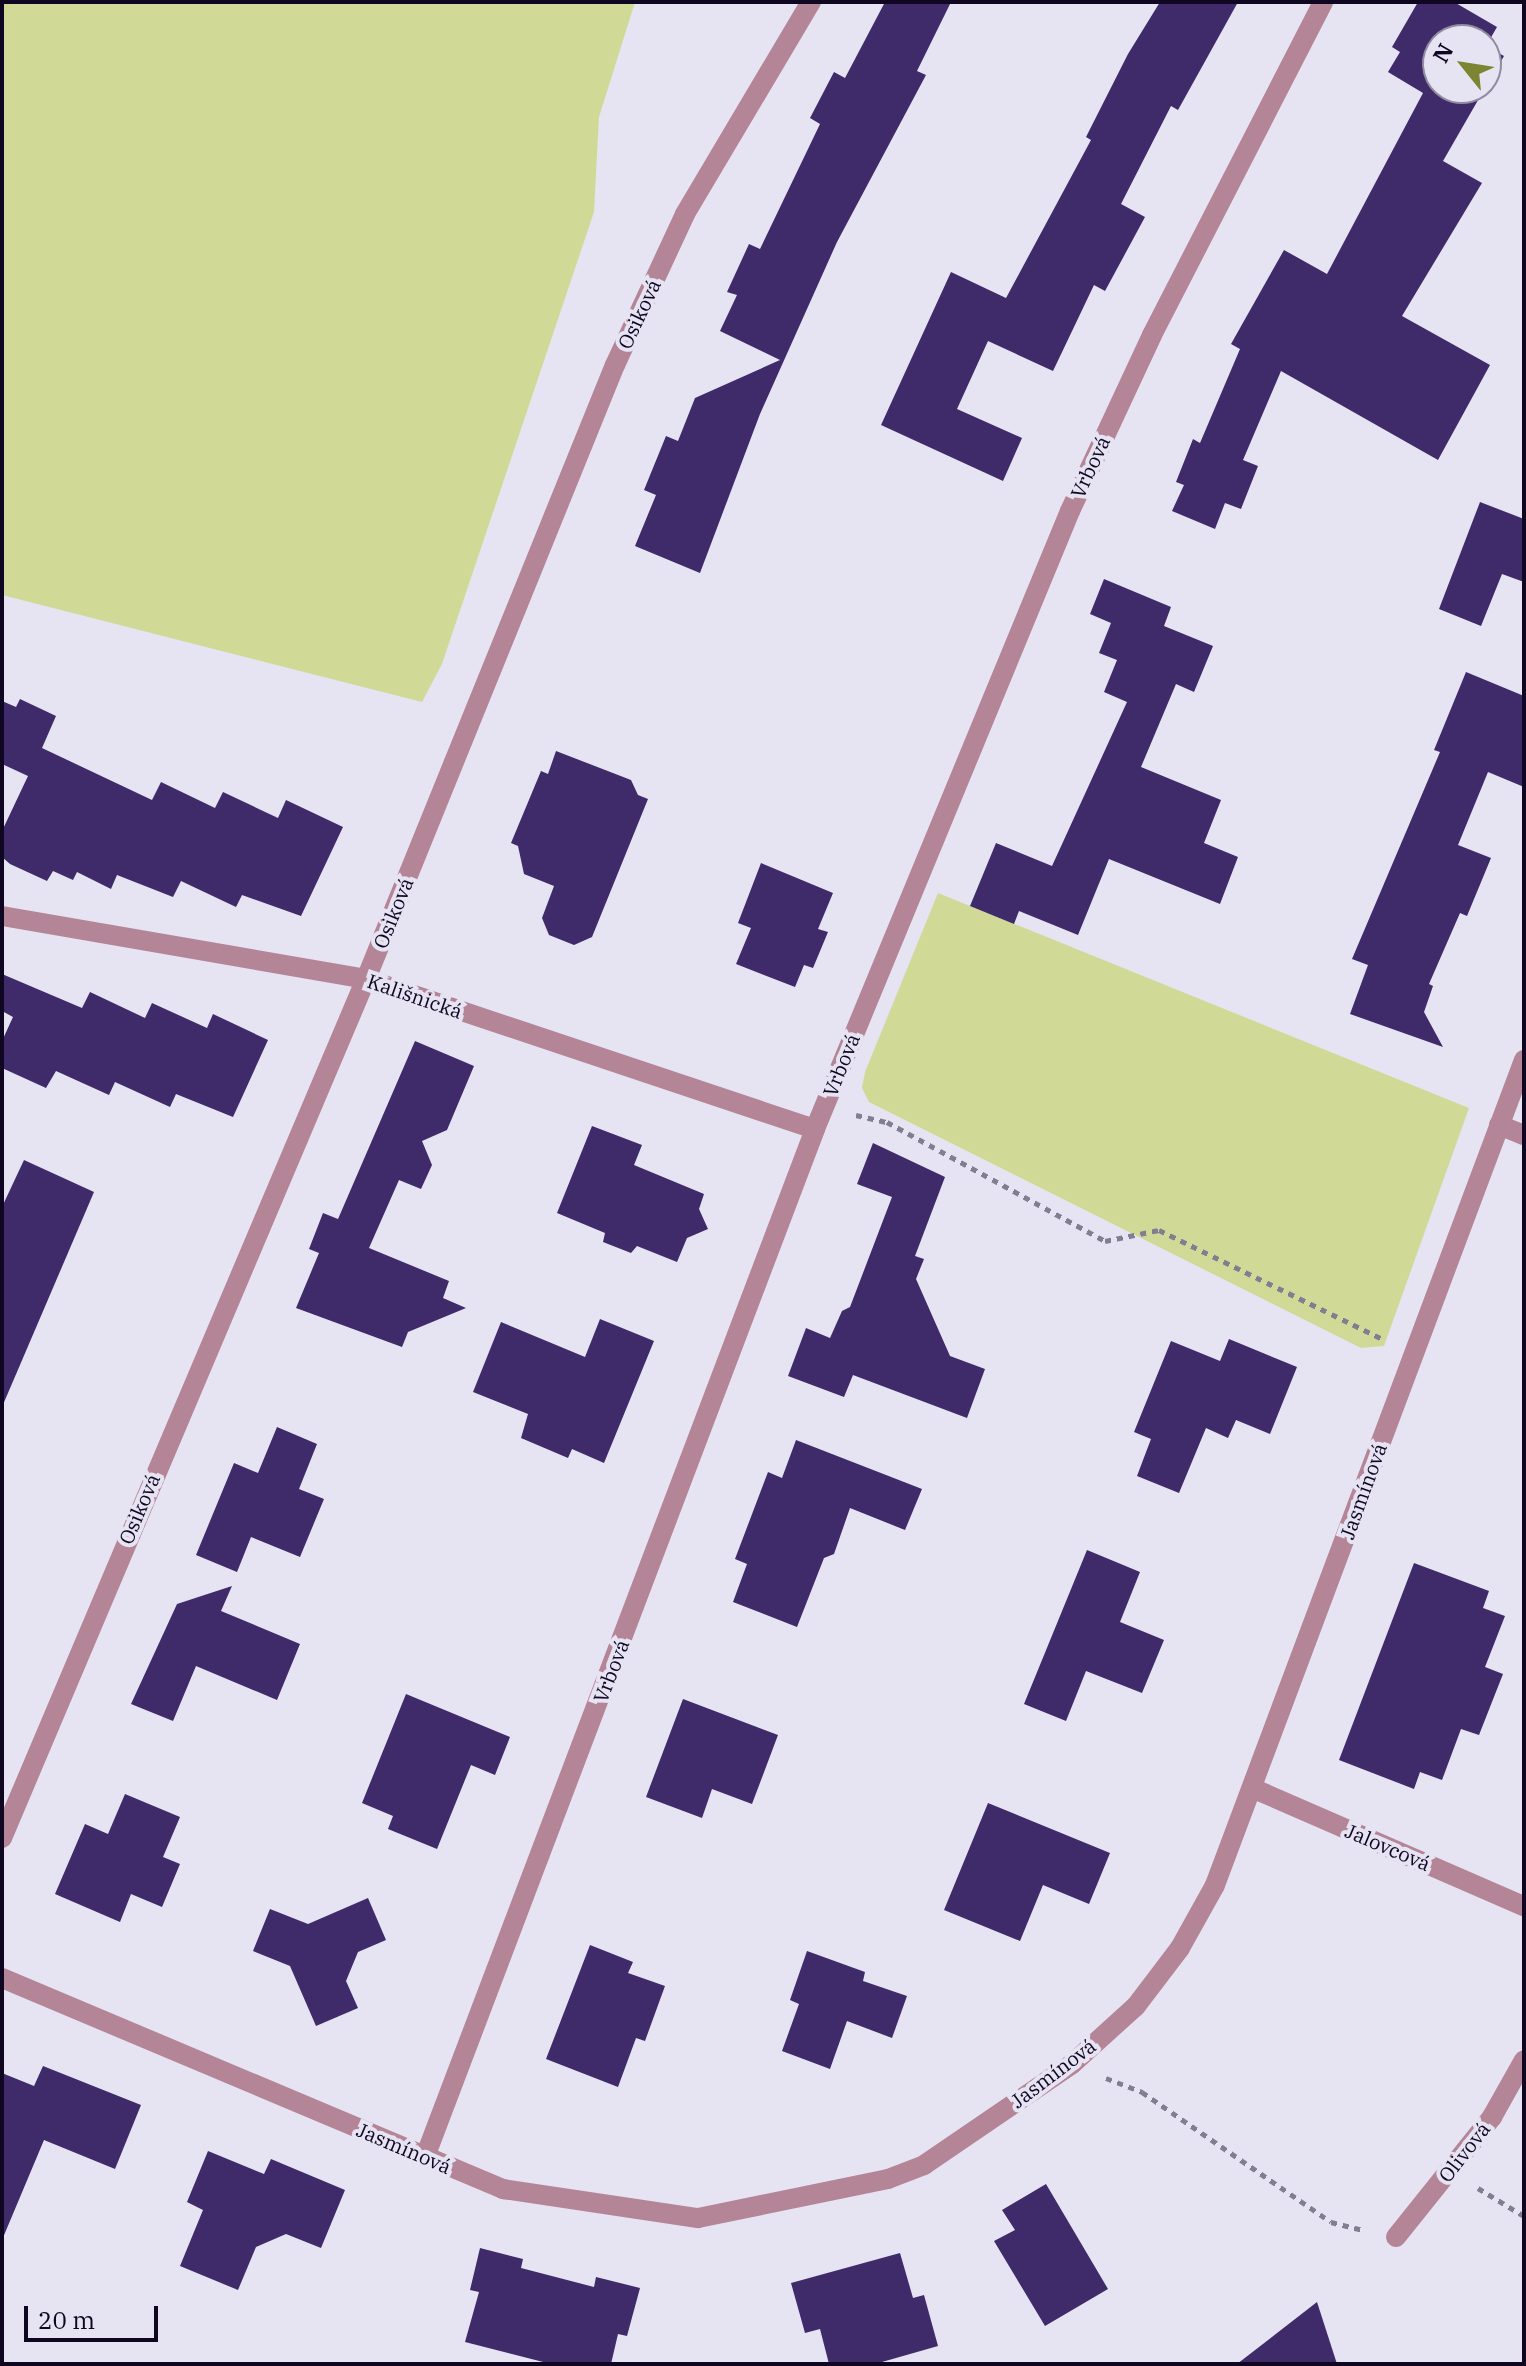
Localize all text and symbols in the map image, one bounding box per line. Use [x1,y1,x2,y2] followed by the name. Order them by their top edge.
[1422,24,1502,104] north arrow
[1426,38,1459,68] text: N
[612,275,666,353] street label: Osiková
[1065,432,1115,502] street label: Vrbová
[368,874,418,952] street label: Osiková
[364,969,466,1023] street label: Kališnická
[818,1030,864,1100] street label: Vrbová
[1335,1440,1391,1542] street label: Jasmínová
[113,1470,165,1548] street label: Osiková
[588,1636,634,1706] street label: Vrbová
[1342,1818,1434,1876] street label: Jalovcová
[1006,2033,1100,2113] street label: Jasmínová
[353,2117,455,2179] street label: Jasmínová
[1433,2117,1495,2187] street label: Olivová
[28,2290,162,2340] scale bar
[38,2304,95,2336] text: 20 m

